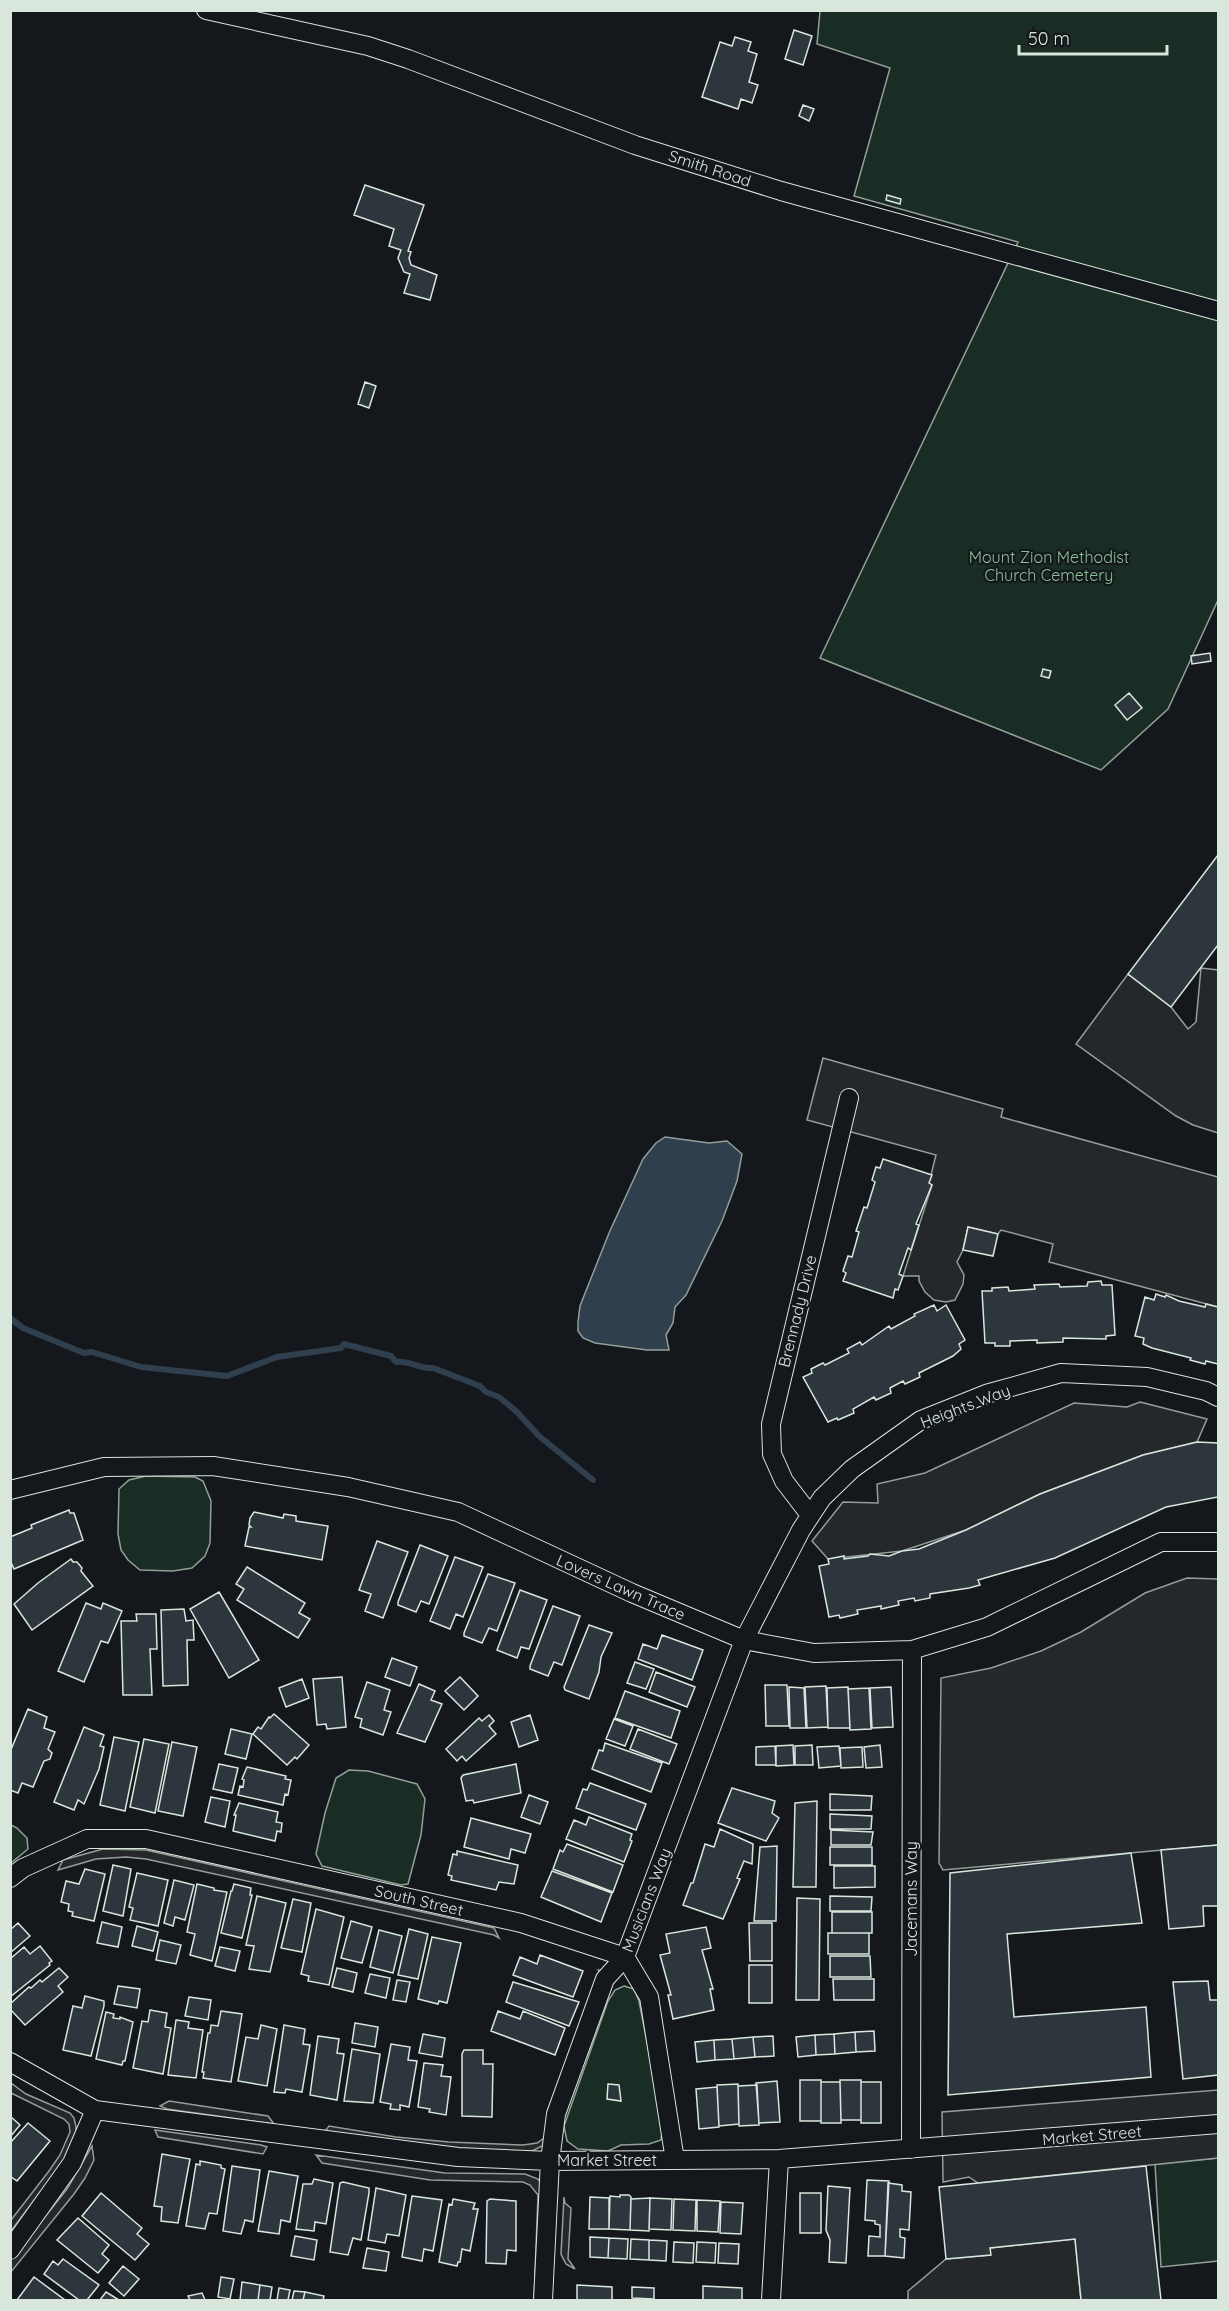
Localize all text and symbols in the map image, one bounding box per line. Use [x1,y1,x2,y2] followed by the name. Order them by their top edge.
[1019,18,1168,56] scale bar
[1028,27,1070,50] text: 50 m
[666,145,754,191] street label: Smith Road
[969,547,1129,585] park label: Mount Zion Methodist Church Cemetery
[773,1253,821,1369] street label: Brennady Drive
[917,1380,1013,1432] street label: Heights Way
[553,1550,689,1624] street label: Lovers Lawn Trace
[901,1841,921,1957] street label: Jacemans Way
[617,1845,675,1955] street label: Musicians Way
[373,1880,465,1920] street label: South Street
[1041,2121,1143,2149] street label: Market Street
[557,2150,657,2170] street label: Market Street

